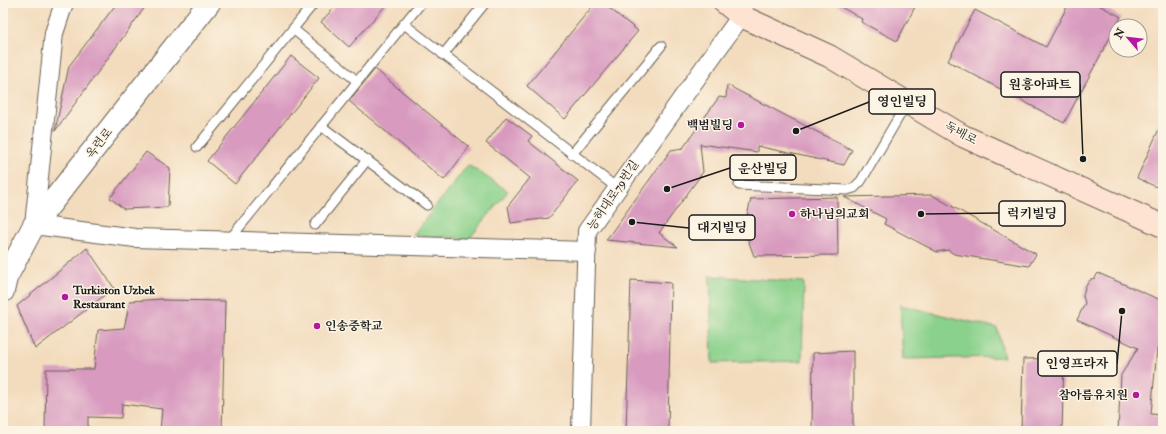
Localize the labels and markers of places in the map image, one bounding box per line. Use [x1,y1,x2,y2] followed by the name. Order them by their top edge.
[1001,72,1080,97] callout: 원흥아파트
[869,89,935,114] callout: 영인빌딩
[687,118,733,133] place label: 백범빌딩
[736,120,746,130] marker: 백범빌딩
[730,155,796,180] callout: 운산빌딩
[999,201,1065,226] callout: 럭키빌딩
[800,207,870,222] place label: 하나님의교회
[787,209,797,219] marker: 하나님의교회
[689,215,755,240] callout: 대지빌딩
[72,283,155,312] place label: Turkiston Uzbek Restaurant
[60,292,70,302] marker: Turkiston Uzbek Restaurant
[325,319,383,334] place label: 인송중학교
[312,321,322,331] marker: 인송중학교
[1038,351,1117,376] callout: 인영프라자
[1058,388,1128,403] place label: 참아름유치원
[1131,390,1141,400] marker: 참아름유치원

